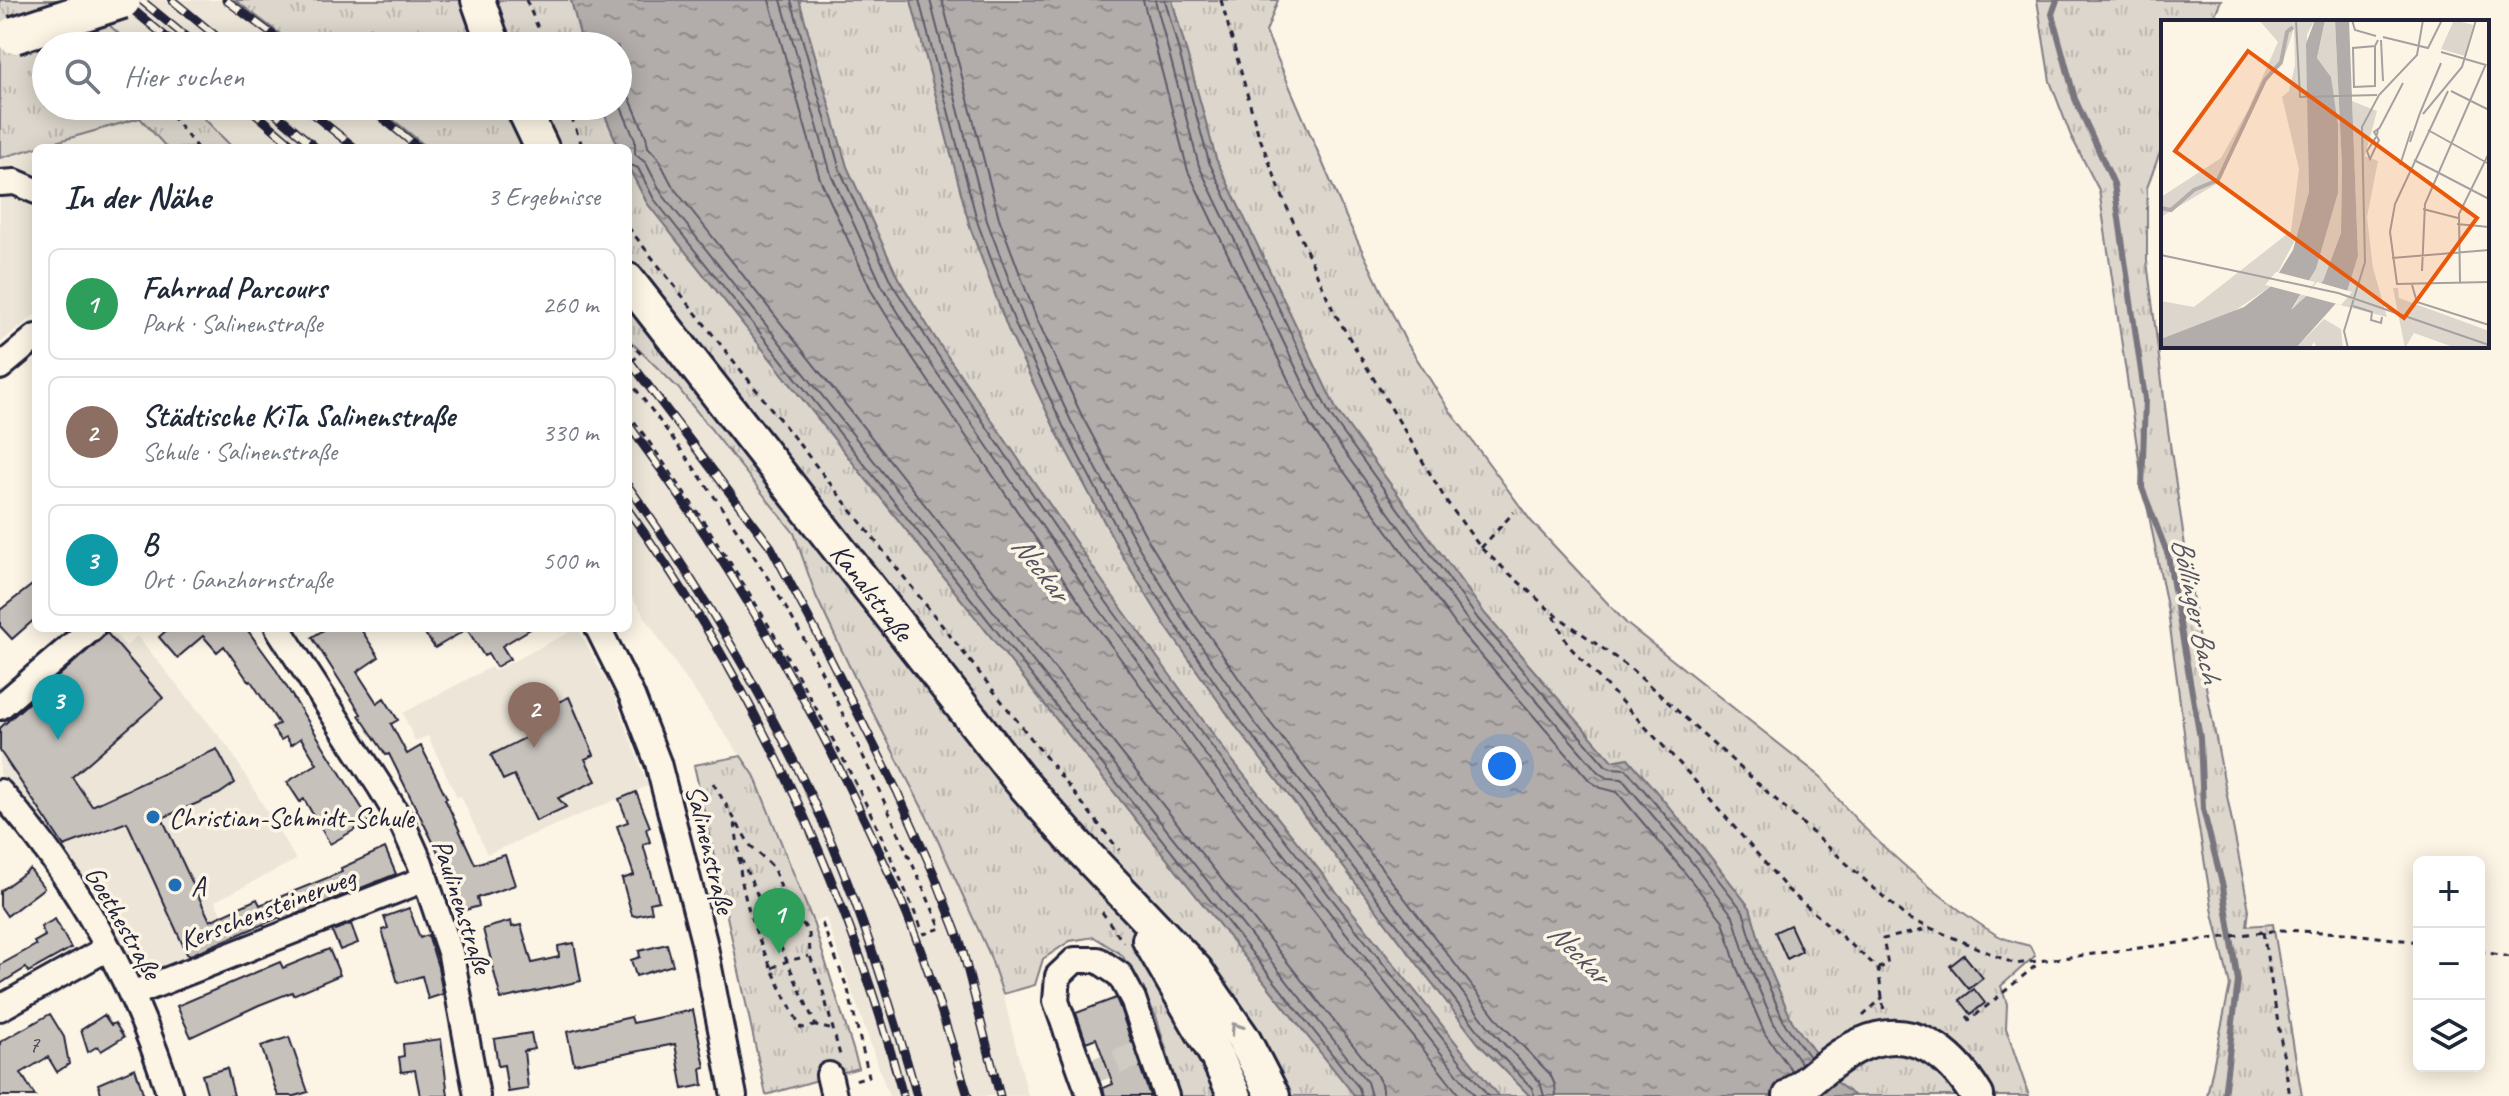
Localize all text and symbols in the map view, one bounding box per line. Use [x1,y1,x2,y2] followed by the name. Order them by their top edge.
[2161,20,2489,348] inset map
[32,32,632,120] search box
[60,54,104,98] icon: search
[124,57,244,95] text: Hier suchen
[64,175,210,218] text: In der Nähe
[487,180,600,213] text: 3 Ergebnisse
[142,269,327,307] text: Fahrrad Parcours
[86,288,98,321] text: 1
[542,288,598,321] text: 260 m
[142,307,323,340] text: Park · Salinenstraße
[142,397,455,435] text: Städtische KiTa Salinenstraße
[86,416,98,449] text: 2
[542,416,598,449] text: 330 m
[142,435,337,468] text: Schule · Salinenstraße
[142,525,158,563] text: B
[1004,528,1081,612] water label: Neckar
[2163,534,2231,688] water label: Böllinger Bach
[823,536,922,649] street label: Kanalstraße
[86,544,98,577] text: 3
[542,544,598,577] text: 500 m
[142,563,333,596] text: Ort · Ganzhornstraße
[32,674,84,740] pin: 3
[508,682,560,748] pin: 2
[1482,746,1522,786] your location
[678,781,744,919] street label: Salinenstraße
[169,800,416,835] place label: Christian-Schmidt-Schule
[144,808,162,826] marker: Christian-Schmidt-Schule
[424,835,501,980] street label: Paulinenstraße
[2413,856,2485,1072] map controls
[2413,856,2485,928] button: +
[174,858,362,958] street label: Kerschensteinerweg
[77,859,171,987] street label: Goethestraße
[191,868,207,903] place label: A
[166,876,184,894] marker: A
[753,888,805,954] pin: 1
[1540,914,1622,996] water label: Neckar
[2413,928,2485,1000] button: −
[2413,1000,2485,1072] button: layers
[1231,1022,1246,1036] one-way arrow
[29,1029,41,1059] house number: 7

